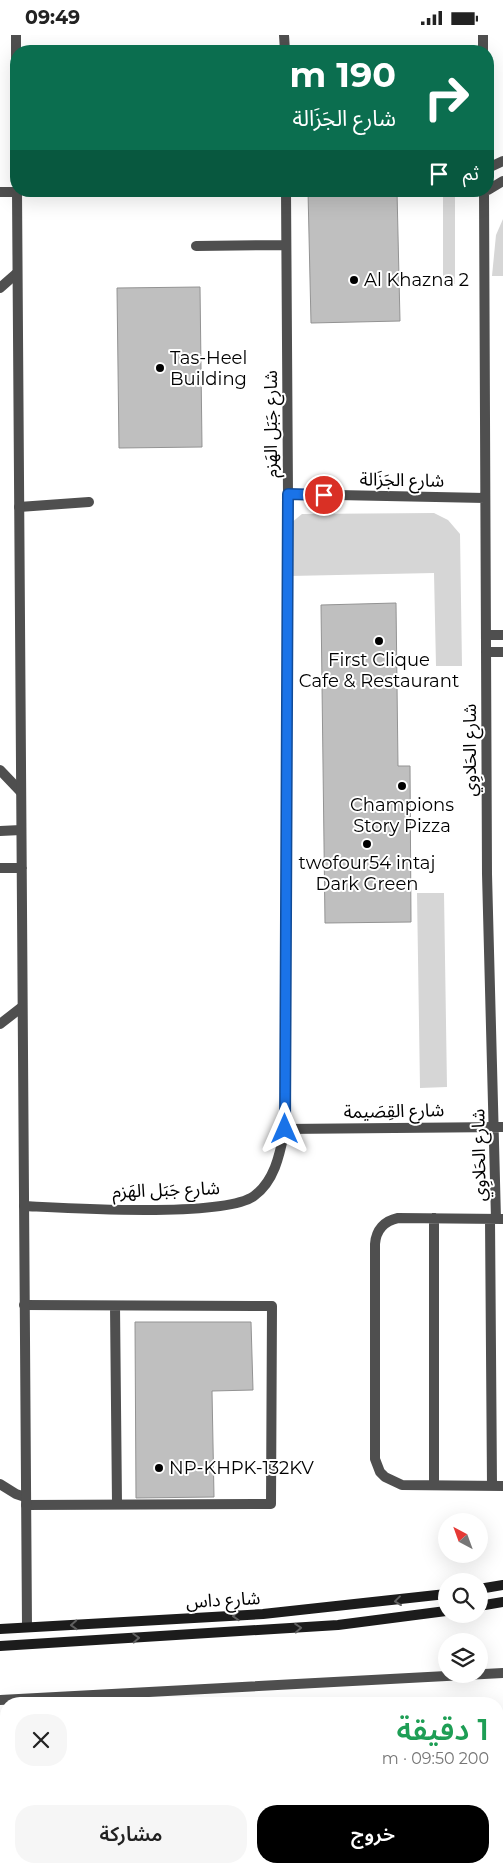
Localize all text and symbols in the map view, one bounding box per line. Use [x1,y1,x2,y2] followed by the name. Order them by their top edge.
[25,6,80,29] text: 09:49
[290,53,396,96] text: 190 m
[414,65,479,130] icon: right
[293,105,396,132] text: شارع الجَزَالة
[425,160,453,188] icon: arrive
[463,162,479,185] text: ثم
[364,269,469,291] place label: Al Khazna 2
[348,274,360,286] marker: Al Khazna 2
[170,347,247,390] place label: Tas-Heel Building
[154,362,166,374] marker: Tas-Heel Building
[260,370,285,478] street label: شارع جَبَل الهَزم
[359,468,444,495] street label: شارع الجَزَالة
[303,474,345,516] pin
[310,481,338,509] icon: arrive
[373,635,385,647] marker: First Clique Cafe & Restaurant
[299,649,459,692] place label: First Clique Cafe & Restaurant
[459,704,484,796] street label: شارع الحَلاوِي
[396,780,408,792] marker: Champions Story Pizza
[350,794,454,837] place label: Champions Story Pizza
[361,838,373,850] marker: twofour54 intaj Dark Green
[299,852,435,895] place label: twofour54 intaj Dark Green
[344,1099,445,1126] street label: شارع القِصَيمة
[258,1102,310,1154] position arrow
[467,1108,494,1202] street label: شارع الحَلاوِي
[112,1177,220,1206] street label: شارع جَبَل الهَزم
[169,1457,314,1479] place label: NP-KHPK-132KV
[153,1462,165,1474] marker: NP-KHPK-132KV
[438,1513,488,1563] north arrow
[438,1513,488,1683] map controls
[438,1573,488,1623] button: search
[185,1587,261,1616] street label: شارع داس
[394,1595,402,1606] one-way arrow
[232,1610,240,1621] one-way arrow
[70,1619,78,1630] one-way arrow
[294,1623,302,1634] one-way arrow
[132,1633,140,1644] one-way arrow
[438,1633,488,1683] button: layers
[397,1711,489,1748] text: 1 دقيقة
[15,1714,67,1766] button: close
[382,1749,489,1768] text: 200 m · 09:50
[15,1805,247,1863] button: مشاركة
[257,1805,489,1863] button: خروج

